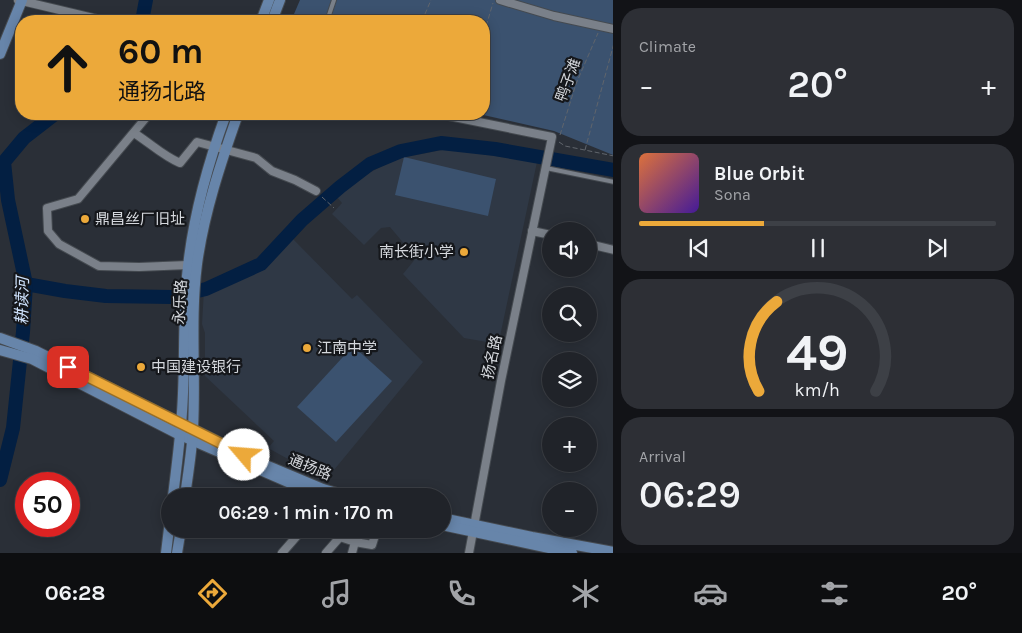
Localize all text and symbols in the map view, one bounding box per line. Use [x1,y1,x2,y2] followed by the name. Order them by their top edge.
[118,31,203,72] text: 60 m
[35,35,100,100] icon: ahead
[639,37,696,56] text: Climate
[552,56,584,104] street label: 鸭子滩
[787,62,848,107] text: 20°
[639,69,654,102] text: −
[981,69,996,102] text: +
[118,79,206,105] text: 通扬北路
[714,163,805,185] text: Blue Orbit
[714,185,751,204] text: Sona
[95,210,185,228] place label: 鼎昌丝厂旧址
[79,213,91,225] marker: 鼎昌丝厂旧址
[542,222,597,537] map controls
[542,222,597,277] button: sound
[685,234,713,262] icon: previous
[804,234,832,262] icon: pause
[923,234,951,262] icon: next
[379,243,454,261] place label: 南长街小学
[458,246,470,258] marker: 南长街小学
[12,274,32,325] water label: 耕读河
[170,279,190,325] street label: 永乐路
[542,287,597,342] button: search
[786,322,849,383] text: 49
[479,333,505,381] street label: 扬名路
[317,339,377,357] place label: 江南中学
[301,342,313,354] marker: 江南中学
[47,346,89,388] pin
[542,352,597,407] button: layers
[54,353,82,381] icon: arrive
[151,358,241,376] place label: 中国建设银行
[135,361,147,373] marker: 中国建设银行
[795,380,840,401] text: km/h
[542,417,597,472] button: +
[217,428,269,480] position arrow
[639,447,686,466] text: Arrival
[286,450,334,484] street label: 通扬路
[15,472,80,537] speed limit sign: 50
[639,472,741,517] text: 06:29
[542,482,597,537] button: −
[218,502,394,524] text: 06:29 · 1 min · 170 m
[195,576,230,611] icon: directions
[319,576,354,611] icon: music
[444,576,479,611] icon: phone
[568,576,603,611] icon: climate
[693,576,728,611] icon: car
[817,576,852,611] icon: filters
[45,580,105,606] text: 06:28
[941,580,977,606] text: 20°

